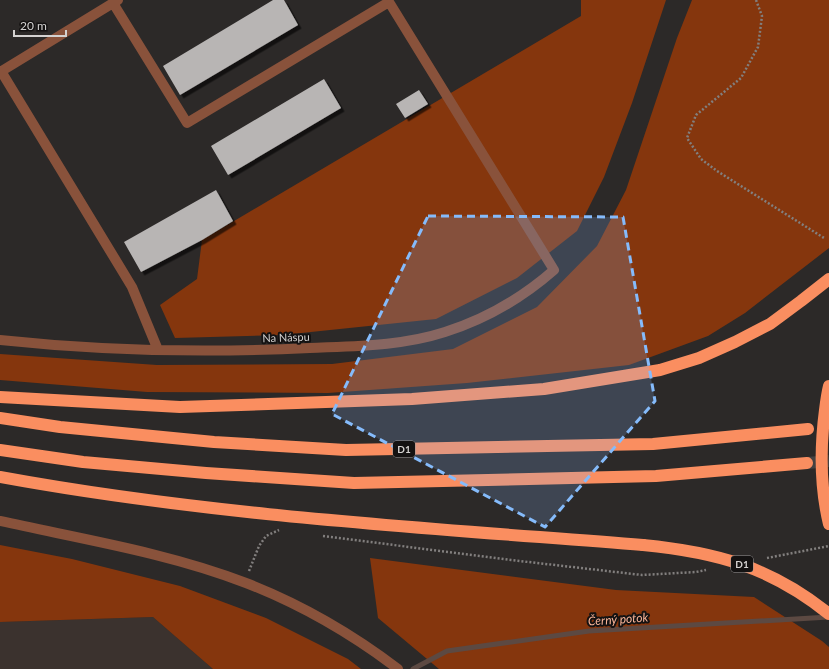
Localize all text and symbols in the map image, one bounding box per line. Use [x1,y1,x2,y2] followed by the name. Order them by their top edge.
[14,12,66,38] scale bar
[20,18,47,33] text: 20 m
[262,330,310,344] street label: Na Náspu
[393,441,415,457] road number: D1
[731,556,753,572] road number: D1
[587,609,649,629] water label: Černý potok

